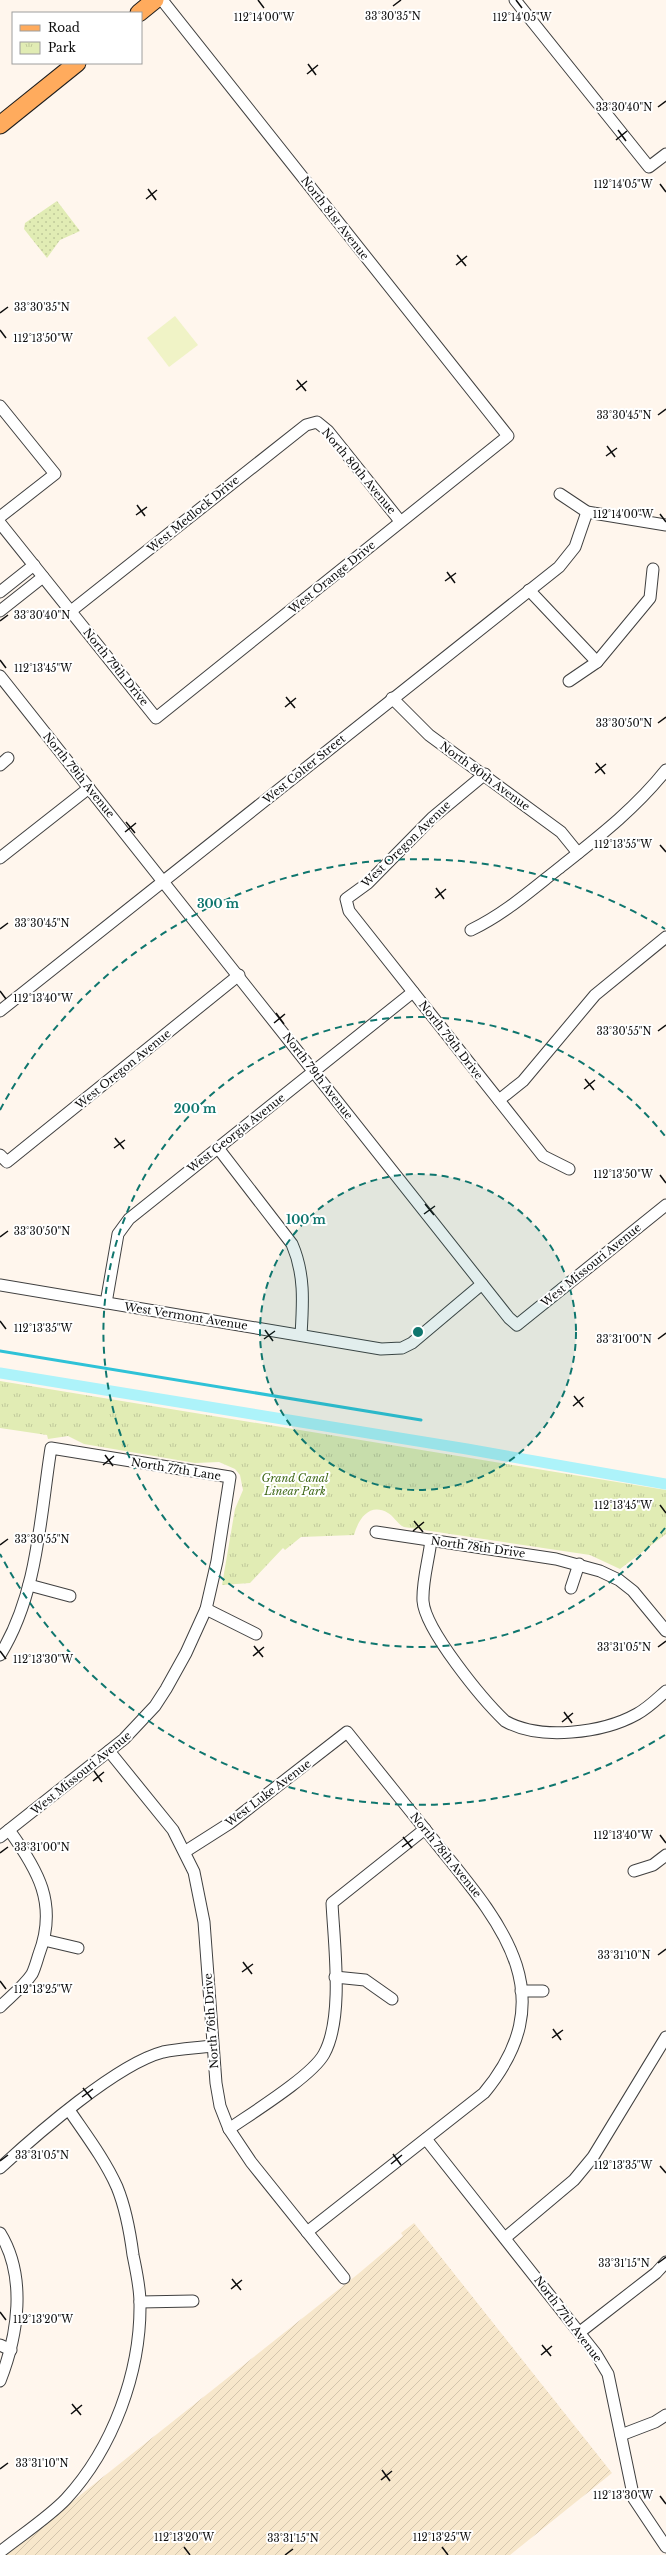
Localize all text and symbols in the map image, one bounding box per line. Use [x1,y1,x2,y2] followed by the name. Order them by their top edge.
[365,10,421,23] text: 33°30'35"N
[234,11,295,24] text: 112°14'00"W
[492,11,552,24] text: 112°14'05"W
[12,12,142,64] legend
[48,20,80,35] text: Road
[48,40,76,55] text: Park
[596,101,652,114] text: 33°30'40"N
[298,173,372,263] street label: North 81st Avenue
[593,178,653,191] text: 112°14'05"W
[14,301,70,314] text: 33°30'35"N
[13,332,73,345] text: 112°13'50"W
[596,409,652,422] text: 33°30'45"N
[319,425,399,517] street label: North 80th Avenue
[144,473,242,556] street label: West Medlock Drive
[593,508,654,521] text: 112°14'00"W
[285,538,378,617] street label: West Orange Drive
[14,609,70,622] text: 33°30'40"N
[80,625,152,709] street label: North 79th Drive
[14,662,72,675] text: 112°13'45"W
[596,717,652,730] text: 33°30'50"N
[40,729,118,821] street label: North 79th Avenue
[259,731,349,807] street label: West Colter Street
[437,739,533,813] street label: North 80th Avenue
[358,798,453,891] street label: West Oregon Avenue
[594,838,652,851] text: 112°13'55"W
[197,896,240,911] text: 300 m
[14,917,70,930] text: 33°30'45"N
[13,992,73,1005] text: 112°13'40"W
[416,998,486,1082] street label: North 79th Drive
[596,1025,652,1038] text: 33°30'55"N
[72,1026,173,1112] street label: West Oregon Avenue
[280,1030,356,1122] street label: North 79th Avenue
[184,1091,288,1176] street label: West Georgia Avenue
[174,1101,217,1116] text: 200 m
[593,1168,653,1181] text: 112°13'50"W
[286,1212,327,1227] text: 100 m
[537,1220,644,1310] street label: West Missouri Avenue
[14,1225,70,1238] text: 33°30'50"N
[122,1299,249,1333] street label: West Vermont Avenue
[14,1322,73,1335] text: 112°13'35"W
[411,1325,425,1339] centre of rings
[596,1333,652,1346] text: 33°31'00"N
[130,1455,222,1483] street label: North 77th Lane
[261,1471,329,1498] park label: Grand Canal Linear Park
[594,1499,652,1512] text: 112°13'45"W
[14,1533,70,1546] text: 33°30'55"N
[430,1533,526,1561] street label: North 78th Drive
[597,1641,651,1654] text: 33°31'05"N
[13,1653,73,1666] text: 112°13'30"W
[27,1728,134,1818] street label: West Missouri Avenue
[222,1756,313,1830] street label: West Luke Avenue
[407,1810,485,1900] street label: North 78th Avenue
[593,1829,653,1842] text: 112°13'40"W
[14,1841,70,1854] text: 33°31'00"N
[598,1949,650,1962] text: 33°31'10"N
[201,1973,221,2069] street label: North 76th Drive
[14,1983,73,1996] text: 112°13'25"W
[15,2149,69,2162] text: 33°31'05"N
[594,2159,653,2172] text: 112°13'35"W
[598,2257,650,2270] text: 33°31'15"N
[531,2273,605,2365] street label: North 77th Avenue
[13,2313,73,2326] text: 112°13'20"W
[16,2457,68,2470] text: 33°31'10"N
[593,2489,653,2502] text: 112°13'30"W
[154,2531,214,2544] text: 112°13'20"W
[413,2531,472,2544] text: 112°13'25"W
[267,2532,319,2545] text: 33°31'15"N

